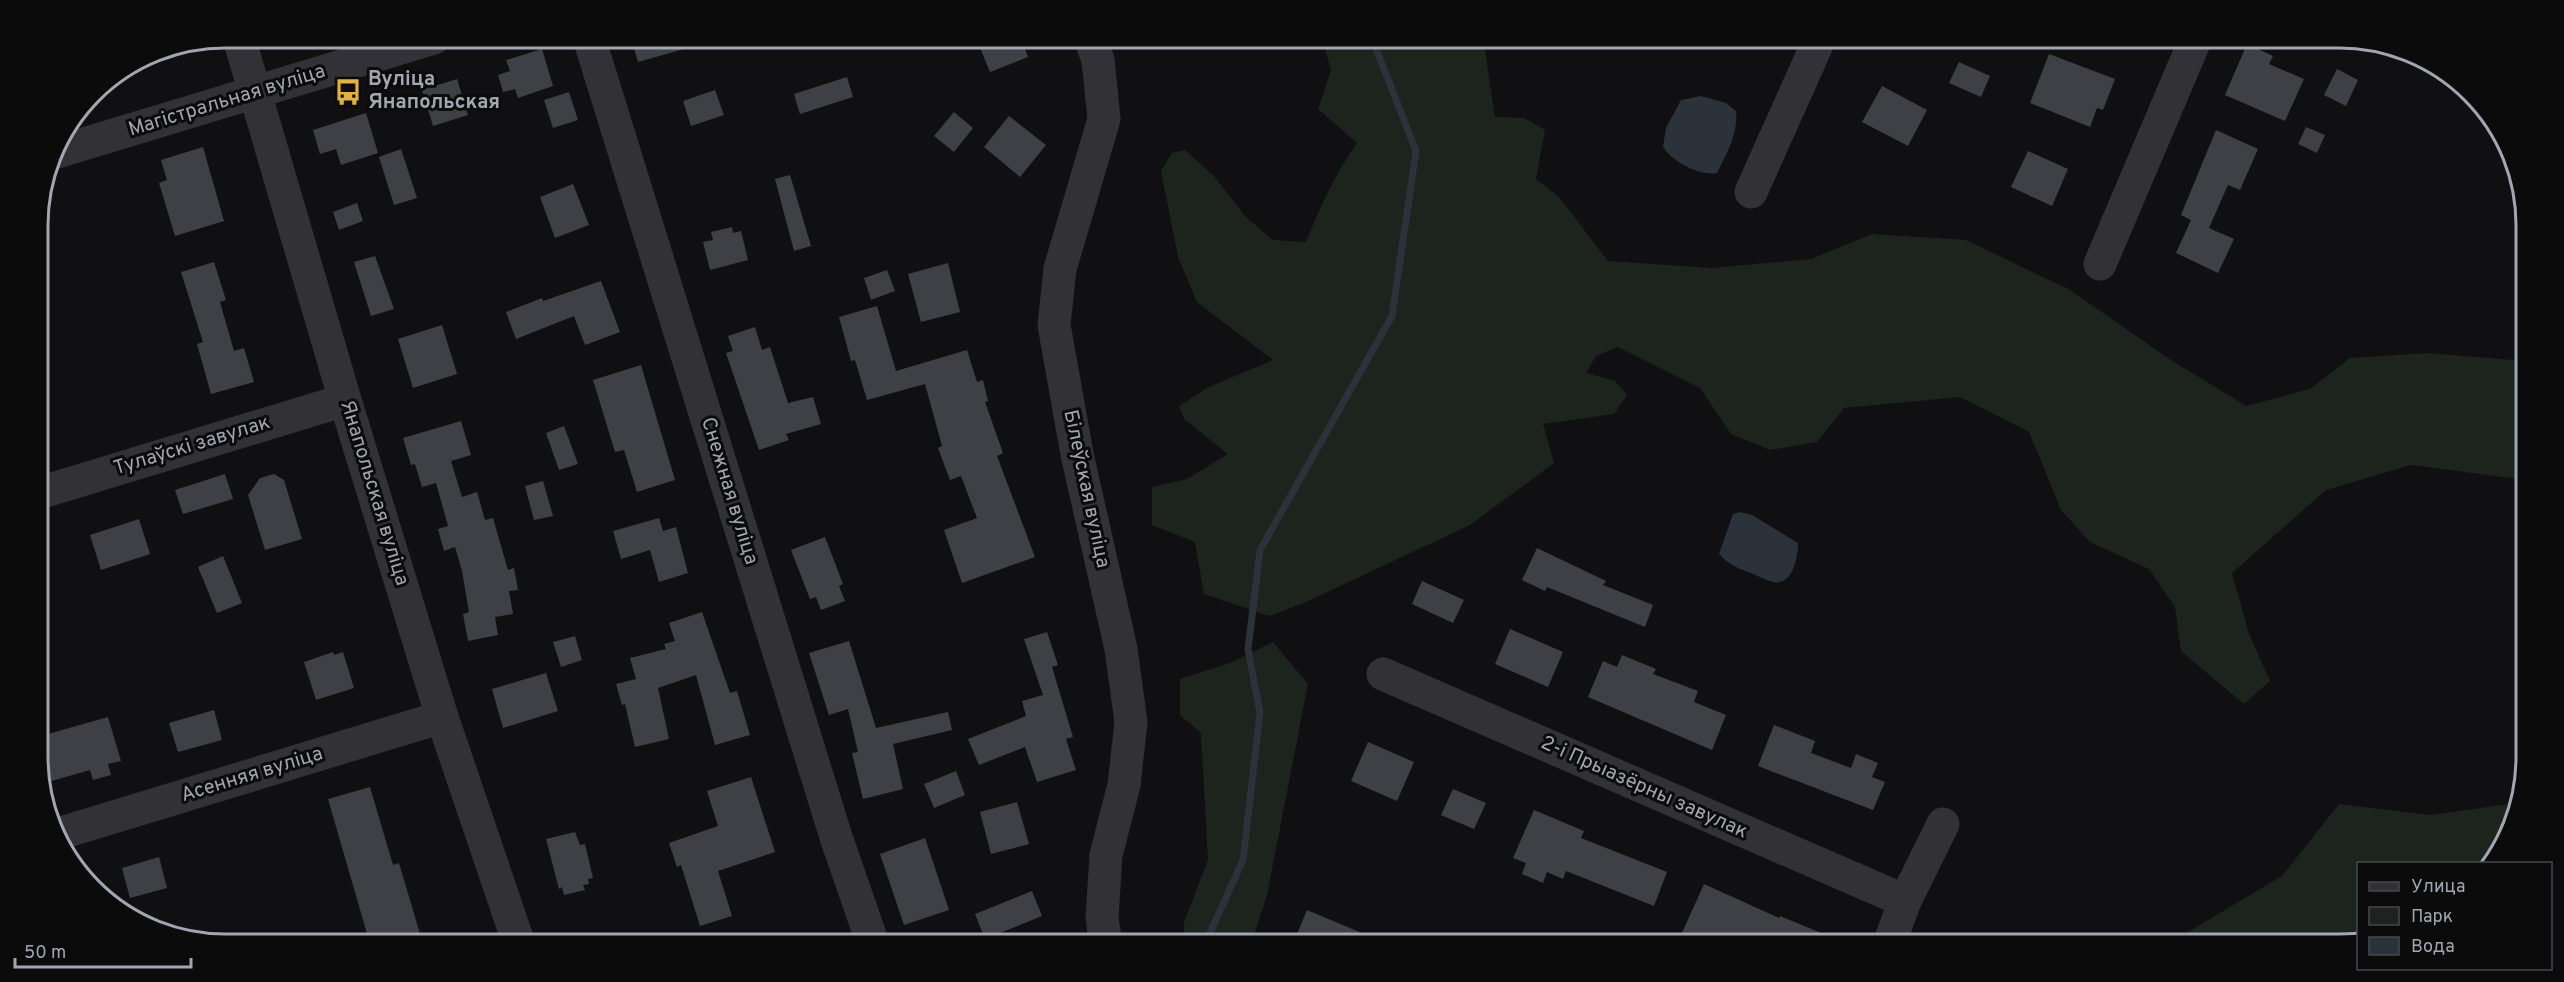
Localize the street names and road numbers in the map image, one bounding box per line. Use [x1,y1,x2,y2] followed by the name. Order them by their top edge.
[125,59,329,143] street label: Магістральная вуліца
[333,397,415,589] street label: Янапольская вуліца
[1057,408,1115,570] street label: Білеўская вуліца
[111,410,273,482] street label: Тулаўскі завулак
[694,414,764,568] street label: Снежная вуліца
[1537,731,1751,845] street label: 2-і Прыазёрны завулак
[178,741,326,809] street label: Асенняя вуліца

